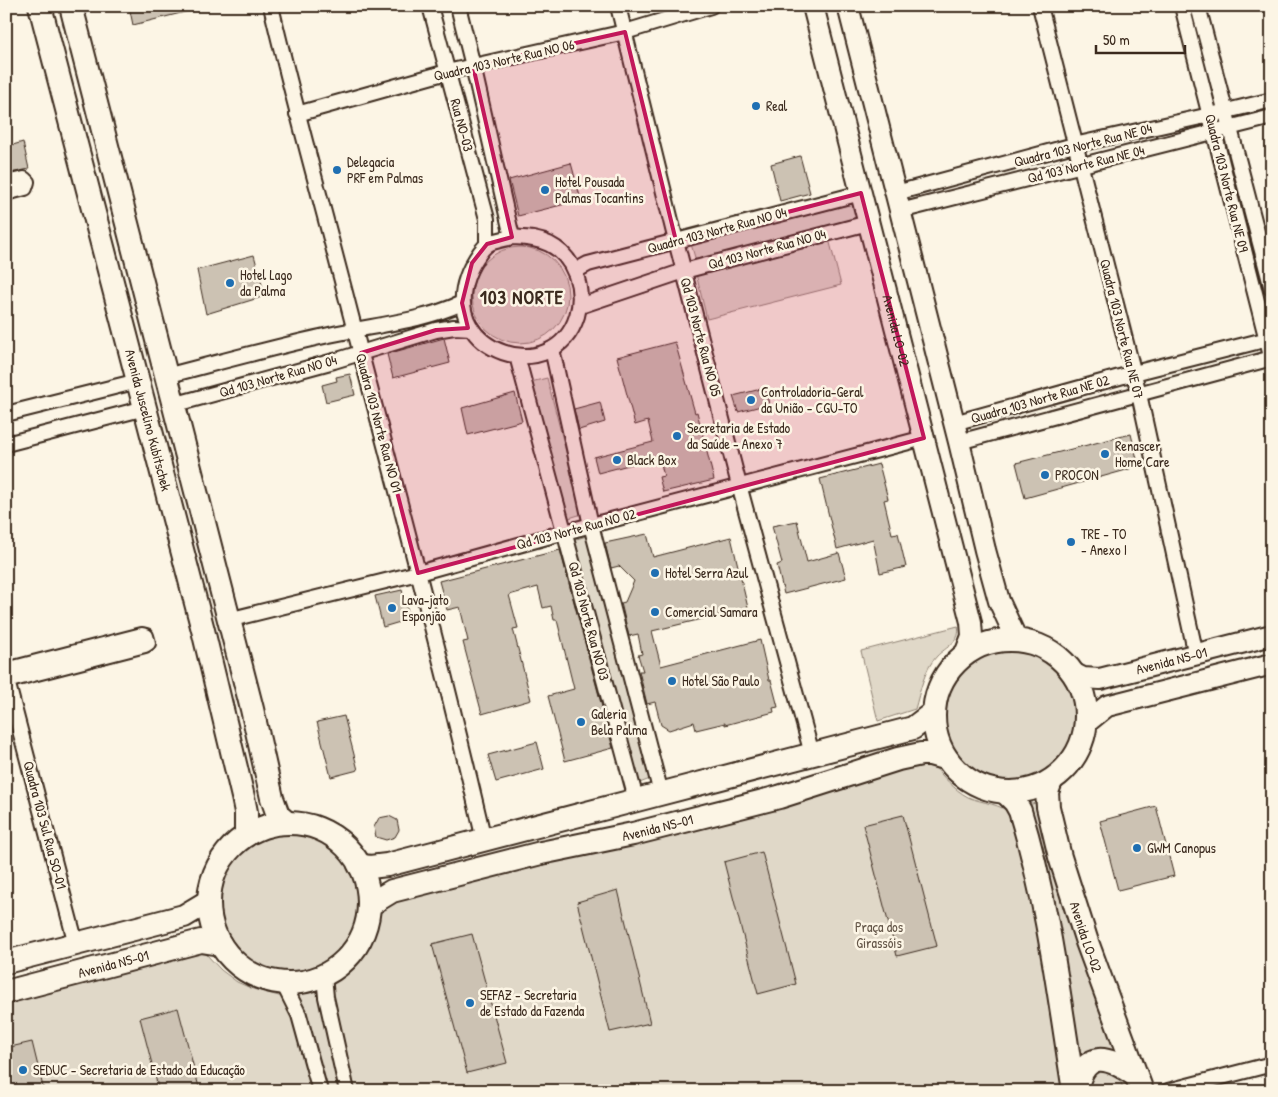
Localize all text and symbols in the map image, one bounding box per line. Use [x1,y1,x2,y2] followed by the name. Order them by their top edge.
[1096,22,1184,54] scale bar
[1103,29,1130,50] text: 50 m
[432,34,576,85] street label: Quadra 103 Norte Rua NO 06
[446,96,479,153] street label: Rua NO-03
[766,96,787,115] place label: Real
[750,100,762,112] marker: Real
[1201,112,1254,254] street label: Quadra 103 Norte Rua NE 09
[1012,118,1154,171] street label: Quadra 103 Norte Rua NE 04
[1025,140,1146,187] street label: Qd 103 Norte Rua NE 04
[347,152,423,187] place label: Delegacia PRF em Palmas
[331,164,343,176] marker: Delegacia PRF em Palmas
[555,172,644,207] place label: Hotel Pousada Palmas Tocantins
[539,184,551,196] marker: Hotel Pousada Palmas Tocantins
[645,202,789,257] street label: Quadra 103 Norte Rua NO 04
[706,224,828,273] street label: Qd 103 Norte Rua NO 04
[1096,257,1149,401] street label: Quadra 103 Norte Rua NE 07
[240,265,292,300] place label: Hotel Lago da Palma
[677,275,726,398] street label: Qd 103 Norte Rua NO 05
[224,277,236,289] marker: Hotel Lago da Palma
[480,284,564,310] district label: 103 NORTE
[878,293,915,369] street label: Avenida LO-02
[121,347,176,493] street label: Avenida Juscelino Kubitschek
[217,350,339,401] street label: Qd 103 Norte Rua NO 04
[352,351,407,495] street label: Quadra 103 Norte Rua NO 01
[968,370,1112,427] street label: Quadra 103 Norte Rua NE 02
[761,382,864,417] place label: Controladoria-Geral da União - CGU-TO
[745,394,757,406] marker: Controladoria-Geral da União - CGU-TO
[687,418,791,453] place label: Secretaria de Estado da Saúde - Anexo 7
[671,430,683,442] marker: Secretaria de Estado da Saúde - Anexo 7
[1115,436,1170,471] place label: Renascer Home Care
[1099,448,1111,460] marker: Renascer Home Care
[627,450,677,469] place label: Black Box
[611,454,623,466] marker: Black Box
[1055,465,1099,484] place label: PROCON
[1039,469,1051,481] marker: PROCON
[514,503,638,554] street label: Qd 103 Norte Rua NO 02
[1081,524,1127,559] place label: TRE - TO - Anexo I
[1065,536,1077,548] marker: TRE - TO - Anexo I
[564,559,615,682] street label: Qd 103 Norte Rua NO 03
[665,563,748,582] place label: Hotel Serra Azul
[649,567,661,579] marker: Hotel Serra Azul
[402,590,449,626] place label: Lava-jato Esponjão
[386,602,398,614] marker: Lava-jato Esponjão
[665,602,758,621] place label: Comercial Samara
[649,606,661,618] marker: Comercial Samara
[1134,642,1209,678] street label: Avenida NS-01
[682,671,760,690] place label: Hotel São Paulo
[666,675,678,687] marker: Hotel São Paulo
[591,704,648,739] place label: Galeria Bela Palma
[575,716,587,728] marker: Galeria Bela Palma
[19,759,72,891] street label: Quadra 103 Sul Rua SO-01
[620,809,695,845] street label: Avenida NS-01
[1147,838,1216,858] place label: GWM Canopus
[1131,842,1143,854] marker: GWM Canopus
[1066,899,1107,975] street label: Avenida LO-02
[855,917,903,952] park label: Praça dos Girassóis
[76,945,151,982] street label: Avenida NS-01
[480,985,585,1020] place label: SEFAZ - Secretaria de Estado da Fazenda
[464,997,476,1009] marker: SEFAZ - Secretaria de Estado da Fazenda
[33,1060,245,1079] place label: SEDUC - Secretaria de Estado da Educação
[17,1064,29,1076] marker: SEDUC - Secretaria de Estado da Educação

